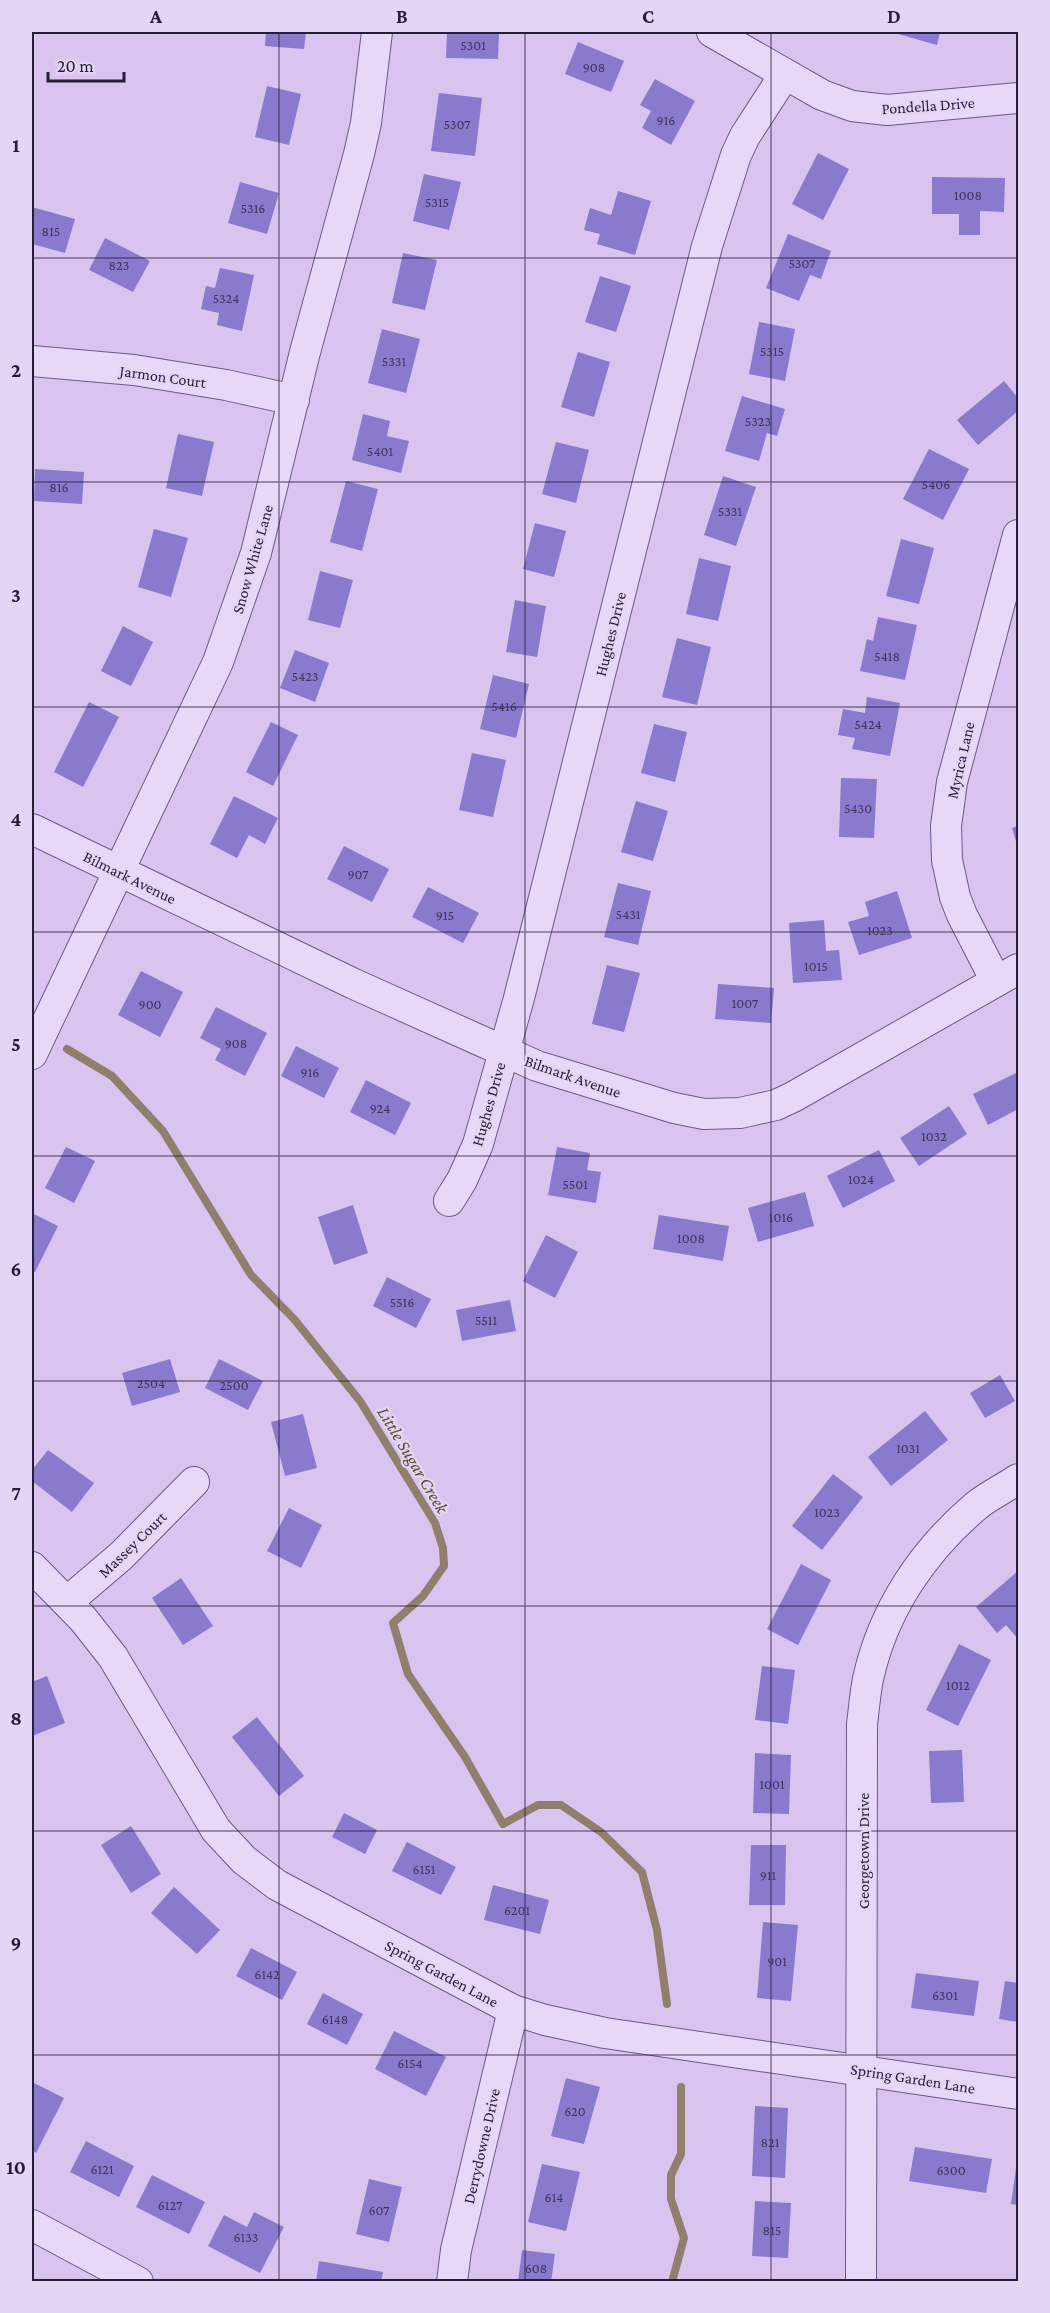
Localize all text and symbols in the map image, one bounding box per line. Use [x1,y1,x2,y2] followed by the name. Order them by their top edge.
[149,5,163,27] text: A
[396,5,408,27] text: B
[642,5,654,27] text: C
[887,5,901,27] text: D
[460,37,486,53] house number: 5301
[48,45,124,83] scale bar
[57,56,94,76] text: 20 m
[583,59,605,75] house number: 908
[881,94,975,117] street label: Pondella Drive
[657,112,675,128] house number: 916
[443,116,471,132] house number: 5307
[12,134,20,156] text: 1
[954,187,982,203] house number: 1008
[425,194,449,210] house number: 5315
[241,200,265,216] house number: 5316
[42,223,60,239] house number: 815
[788,255,816,271] house number: 5307
[109,257,129,273] house number: 823
[213,290,239,306] house number: 5324
[760,343,784,359] house number: 5315
[382,353,406,369] house number: 5331
[11,359,21,381] text: 2
[117,362,208,392] street label: Jarmon Court
[745,413,771,429] house number: 5323
[367,443,394,459] house number: 5401
[922,476,950,492] house number: 5406
[49,479,69,495] house number: 816
[229,503,276,616] street label: Snow White Lane
[718,503,742,519] house number: 5331
[11,584,21,606] text: 3
[592,590,630,678] street label: Hughes Drive
[874,648,900,664] house number: 5418
[292,668,318,684] house number: 5423
[491,698,517,714] house number: 5416
[854,716,882,732] house number: 5424
[943,720,979,801] street label: Myrica Lane
[844,800,872,816] house number: 5430
[11,808,22,830] text: 4
[81,848,179,907] street label: Bilmark Avenue
[347,866,369,882] house number: 907
[616,906,641,922] house number: 5431
[436,907,454,923] house number: 915
[867,922,893,938] house number: 1023
[804,958,828,974] house number: 1015
[732,995,759,1011] house number: 1007
[139,996,162,1012] house number: 900
[11,1033,21,1055] text: 5
[225,1035,247,1051] house number: 908
[522,1052,623,1101] street label: Bilmark Avenue
[468,1060,510,1148] street label: Hughes Drive
[301,1064,319,1080] house number: 916
[370,1100,390,1116] house number: 924
[921,1128,947,1144] house number: 1032
[848,1171,874,1187] house number: 1024
[562,1176,588,1192] house number: 5501
[769,1209,793,1225] house number: 1016
[677,1230,705,1246] house number: 1008
[11,1258,21,1280] text: 6
[390,1294,414,1310] house number: 5516
[475,1312,497,1328] house number: 5511
[137,1375,165,1391] house number: 2504
[219,1377,249,1393] house number: 2500
[373,1403,453,1518] water label: Little Sugar Creek
[896,1440,920,1456] house number: 1031
[11,1482,21,1504] text: 7
[814,1504,840,1520] house number: 1023
[95,1507,171,1582] street label: Massey Court
[946,1677,970,1693] house number: 1012
[10,1707,22,1729] text: 8
[759,1776,785,1792] house number: 1001
[855,1793,873,1909] street label: Georgetown Drive
[413,1861,436,1877] house number: 6151
[760,1867,777,1883] house number: 911
[504,1902,530,1918] house number: 6201
[11,1932,21,1954] text: 9
[382,1936,501,2011] street label: Spring Garden Lane
[767,1953,787,1969] house number: 901
[254,1966,280,1982] house number: 6142
[932,1987,958,2003] house number: 6301
[322,2011,348,2027] house number: 6148
[397,2055,423,2071] house number: 6154
[849,2060,976,2098] street label: Spring Garden Lane
[460,2087,504,2206] street label: Derrydowne Drive
[564,2103,586,2119] house number: 620
[761,2134,780,2150] house number: 821
[6,2156,26,2178] text: 10
[90,2161,114,2177] house number: 6121
[936,2162,966,2178] house number: 6300
[545,2189,563,2205] house number: 614
[158,2197,183,2213] house number: 6127
[368,2202,390,2218] house number: 607
[763,2222,781,2238] house number: 815
[234,2229,258,2245] house number: 6133
[525,2260,547,2276] house number: 608

